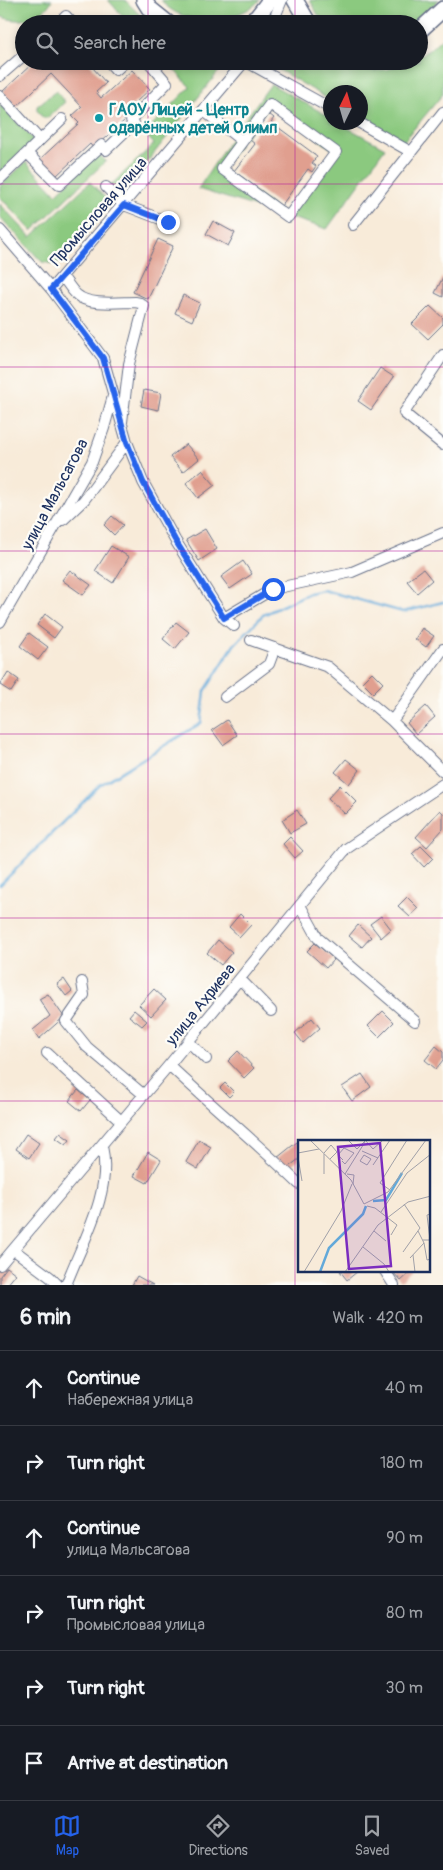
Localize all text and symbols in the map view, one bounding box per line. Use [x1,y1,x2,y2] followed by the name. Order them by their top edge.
[15,15,428,70] search box
[33,29,61,57] icon: search
[73,31,166,55] text: Search here
[323,85,368,130] north arrow
[108,100,277,138] place label: ГАОУ Лицей - Центр одарённых детей Олимп
[93,112,105,124] marker: ГАОУ Лицей - Центр одарённых детей Олимп
[46,153,152,270] street label: Промысловая улица
[157,211,180,234] route end
[17,435,93,554] street label: улица Мальсагова
[262,578,285,601] route start
[161,960,240,1050] street label: улица Ахриева
[298,1140,430,1272] inset map
[20,1304,71,1331] text: 6 min
[332,1308,423,1328] text: Walk · 420 m
[67,1366,140,1390] text: Continue
[20,1374,48,1402] icon: ahead
[385,1378,423,1398] text: 40 m
[67,1390,193,1410] text: Набережная улица
[20,1449,48,1477] icon: right
[67,1451,145,1475] text: Turn right
[380,1453,423,1473] text: 180 m
[67,1516,140,1540] text: Continue
[20,1524,48,1552] icon: ahead
[386,1528,423,1548] text: 90 m
[67,1540,190,1560] text: улица Мальсагова
[67,1591,145,1615] text: Turn right
[20,1599,48,1627] icon: right
[386,1603,423,1623] text: 80 m
[67,1615,205,1635] text: Промысловая улица
[20,1674,48,1702] icon: right
[67,1676,145,1700] text: Turn right
[385,1678,423,1698] text: 30 m
[20,1749,48,1777] icon: arrive
[67,1751,228,1775] text: Arrive at destination
[53,1812,81,1859] tab: Map
[188,1812,248,1859] tab: Directions
[355,1812,390,1859] tab: Saved

